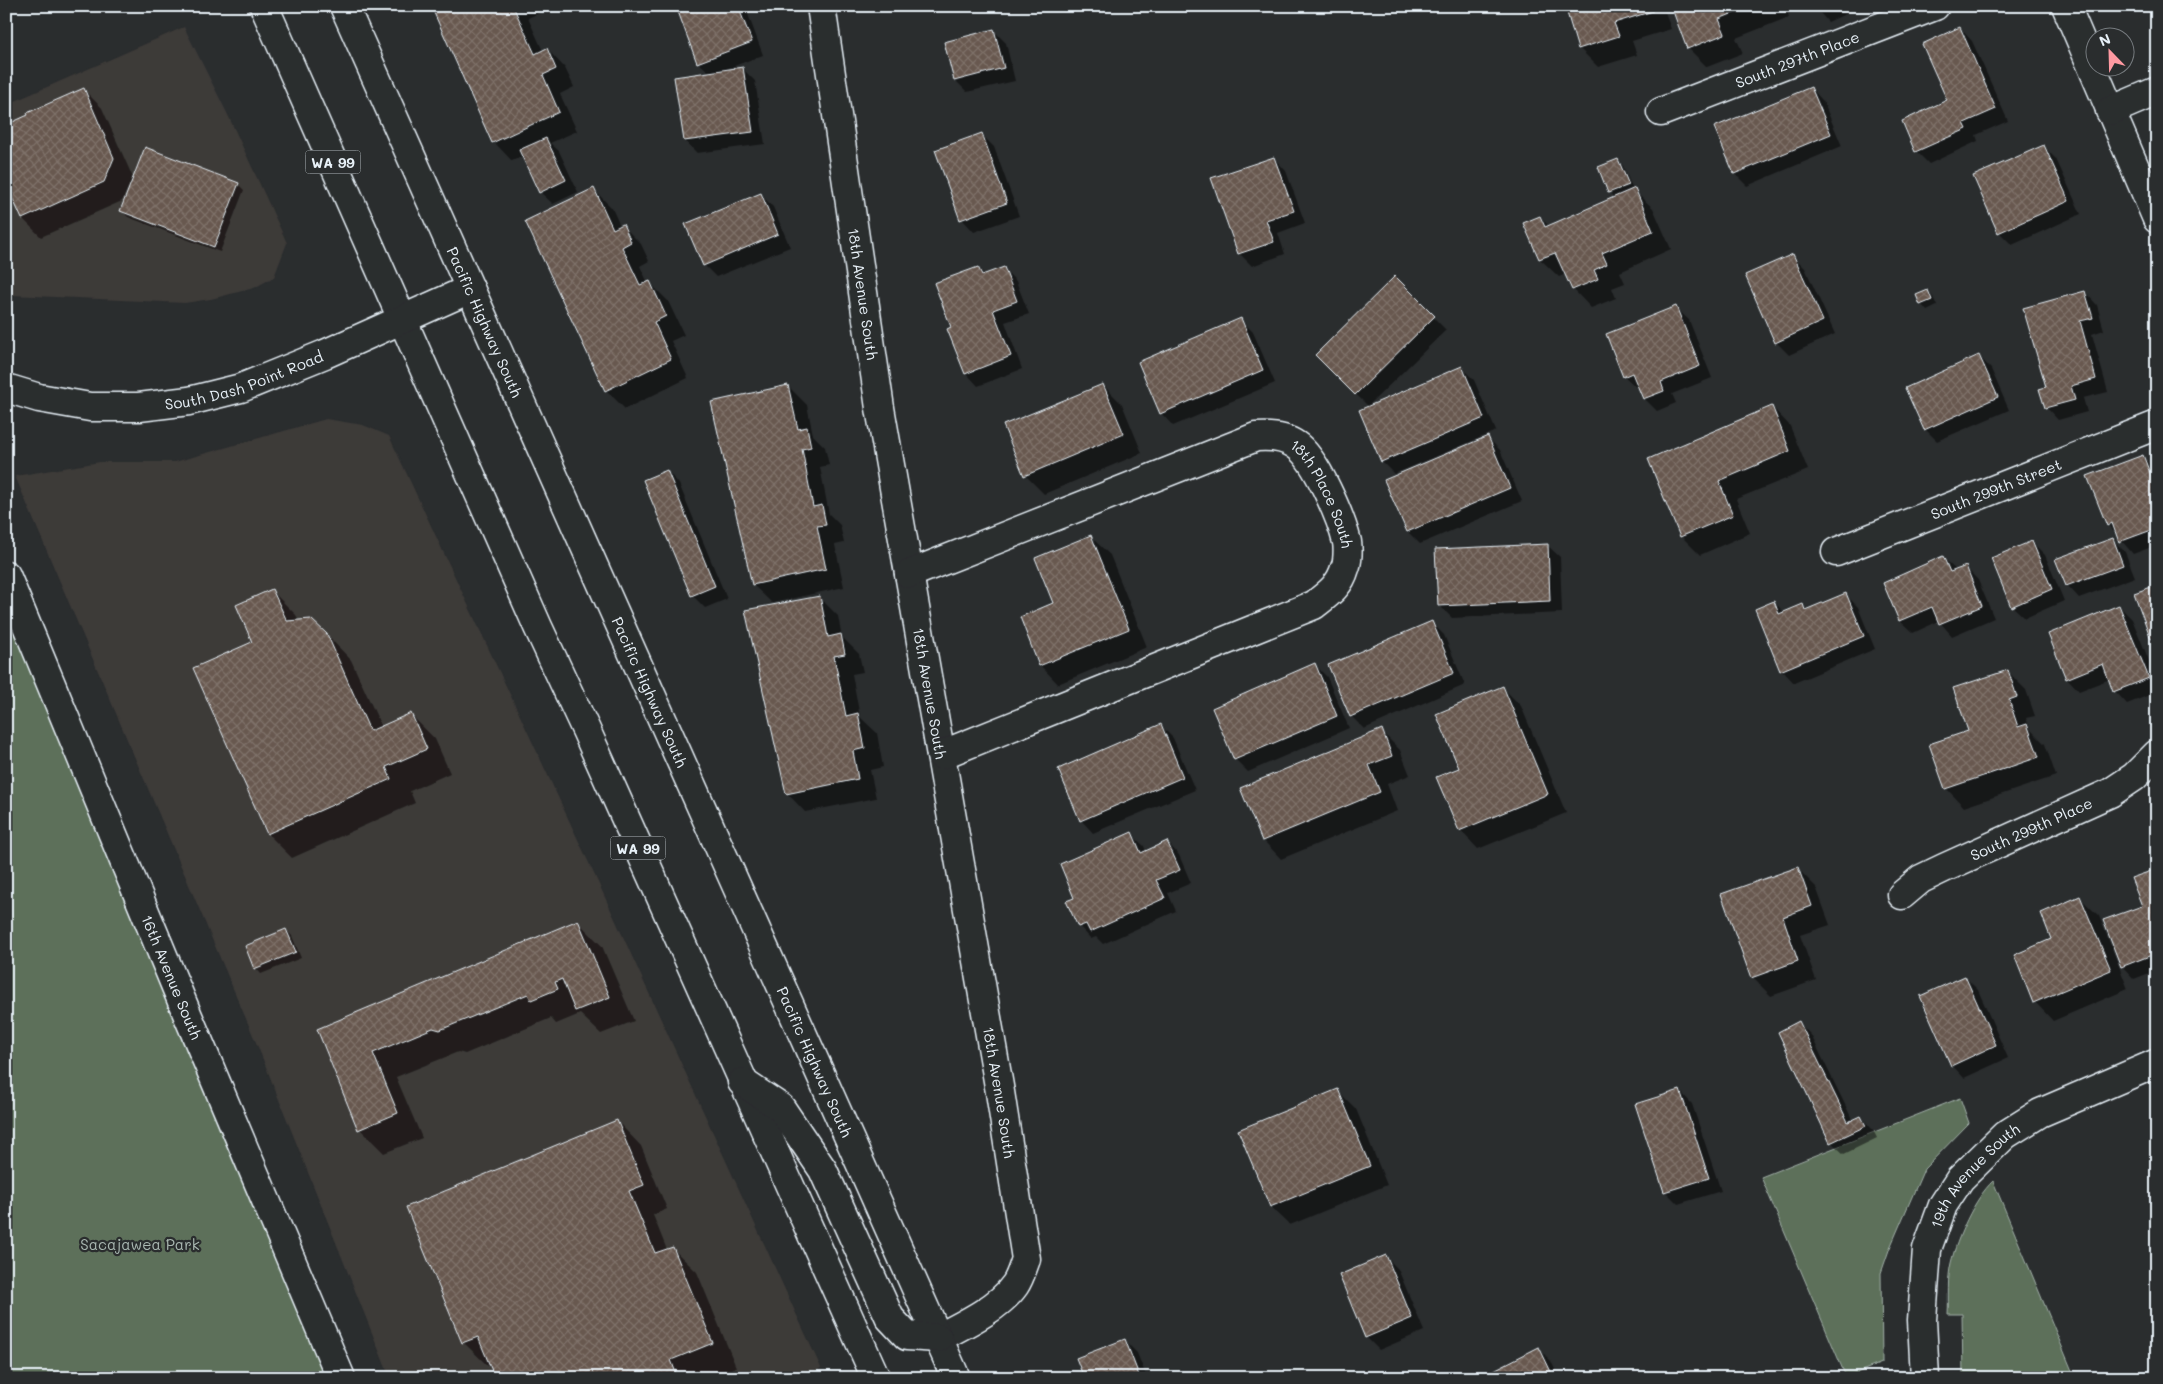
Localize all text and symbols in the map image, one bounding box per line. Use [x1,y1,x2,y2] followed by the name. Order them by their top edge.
[1732,26,1862,92] street label: South 297th Place
[2086,28,2136,78] north arrow
[2096,29,2113,50] text: N
[306,150,360,173] road number: WA 99
[844,227,883,361] street label: 18th Avenue South
[443,244,527,400] street label: Pacific Highway South
[164,346,326,414] street label: South Dash Point Road
[1287,434,1358,549] street label: 18th Place South
[1928,454,2064,524] street label: South 299th Street
[608,613,692,770] street label: Pacific Highway South
[909,626,951,761] street label: 18th Avenue South
[1967,792,2095,865] street label: South 299th Place
[610,836,666,860] road number: WA 99
[137,912,207,1042] street label: 16th Avenue South
[773,983,857,1140] street label: Pacific Highway South
[979,1025,1020,1160] street label: 18th Avenue South
[1926,1118,2023,1231] street label: 19th Avenue South
[80,1234,200,1254] park label: Sacajawea Park

